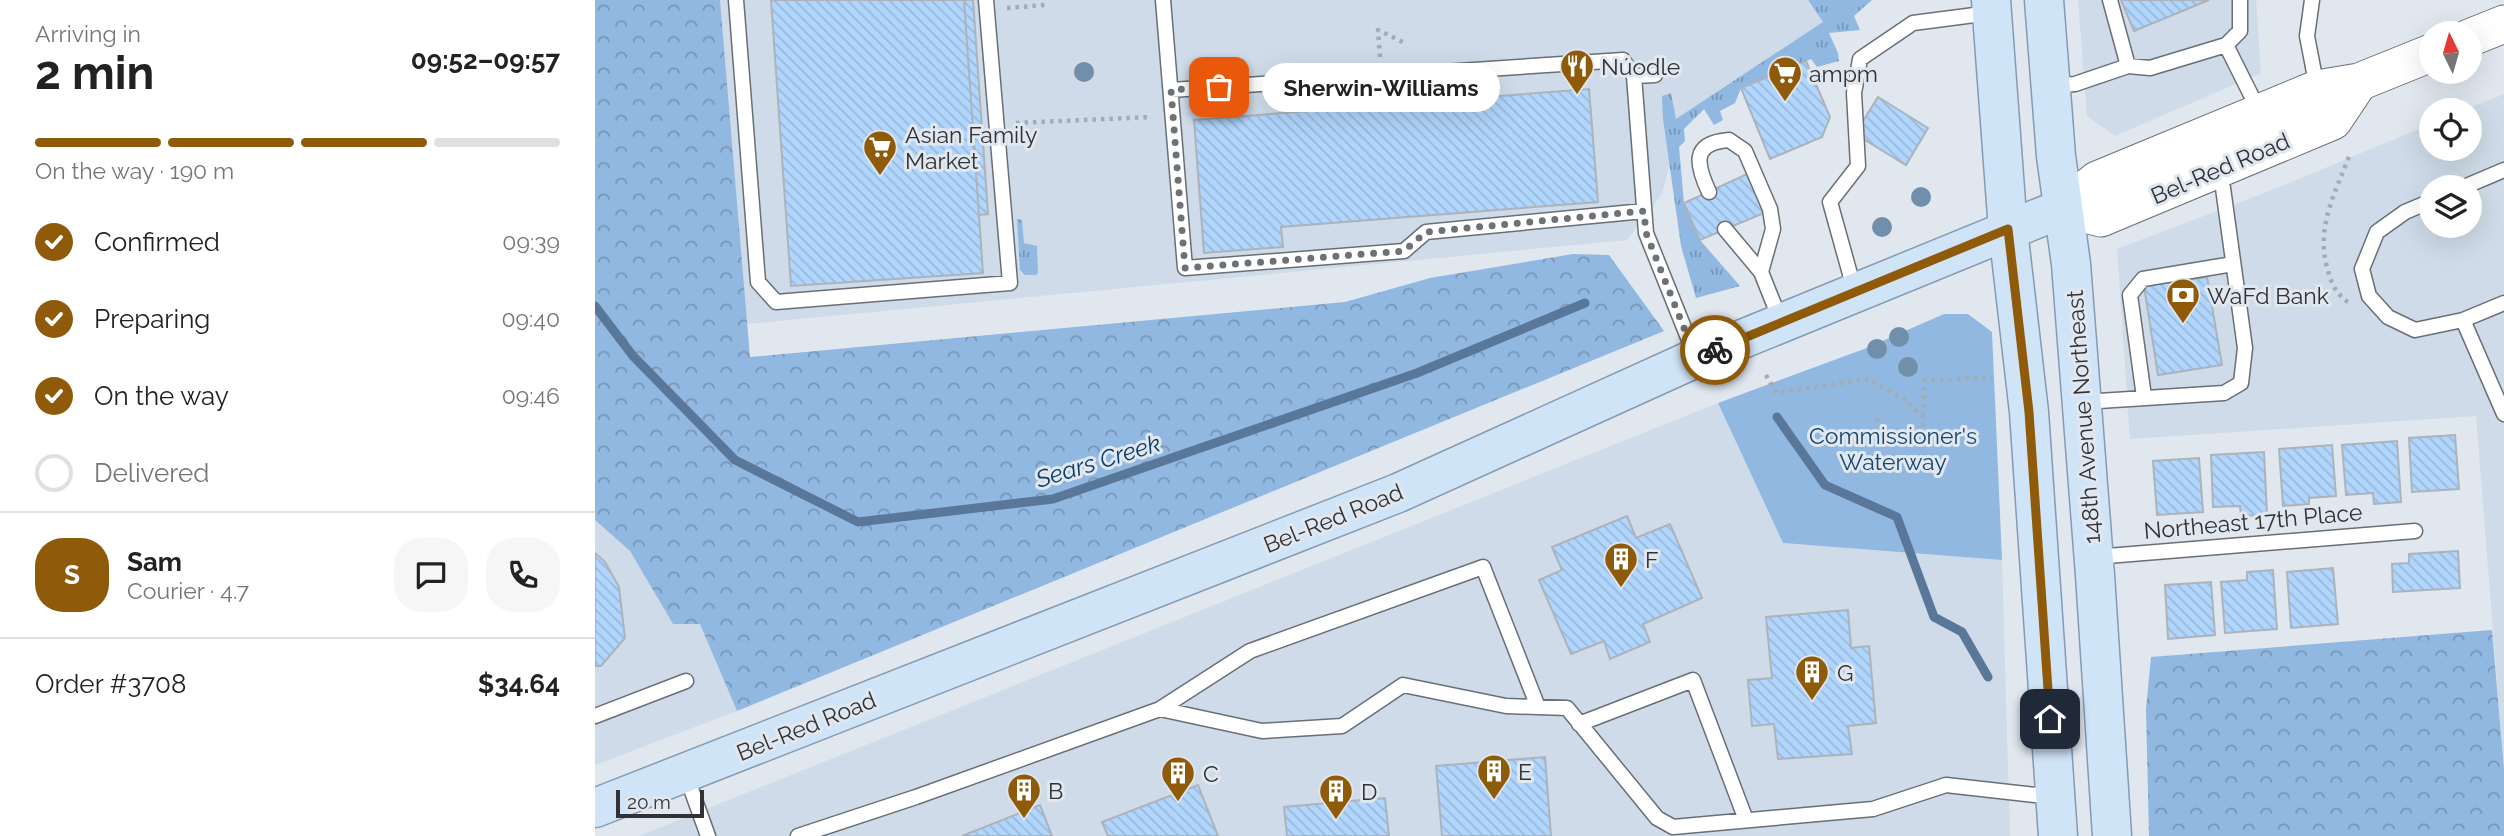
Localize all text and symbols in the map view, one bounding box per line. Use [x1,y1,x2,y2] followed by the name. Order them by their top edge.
[35,20,141,47] text: Arriving in
[2419,21,2481,84] north arrow
[2419,21,2482,238] map controls
[411,45,560,75] text: 09:52–09:57
[35,46,154,100] text: 2 min
[1558,47,1596,96] restaurant icon: Núodle
[1601,53,1680,80] place label: Núodle
[1766,54,1804,103] supermarket icon: ampm
[1189,57,1249,117] pin
[1809,60,1878,87] place label: ampm
[1261,62,1499,112] callout: Sherwin-Williams
[1200,68,1238,106] icon: bag
[1283,74,1479,101] text: Sherwin-Williams
[2419,98,2482,161] button: locate
[905,121,1037,174] place label: Asian Family Market
[2147,127,2293,209] street label: Bel-Red Road
[861,128,899,177] supermarket icon: Asian Family Market
[35,157,234,184] text: On the way · 190 m
[2419,175,2482,238] button: layers
[35,223,73,261] icon: check
[94,227,220,257] text: Confirmed
[502,228,560,255] text: 09:39
[2164,276,2202,325] bank icon: WaFd Bank
[2207,282,2329,309] place label: WaFd Bank
[2061,289,2105,545] street label: 148th Avenue Northeast
[35,300,73,338] icon: check
[94,304,210,334] text: Preparing
[501,305,560,332] text: 09:40
[1680,315,1750,385] courier
[1696,331,1734,369] icon: bike
[35,377,73,415] icon: check
[94,381,229,411] text: On the way
[502,382,560,409] text: 09:46
[1809,422,1977,475] park label: Commissioner's Waterway
[1031,428,1164,494] water label: Sears Creek
[94,458,209,488] text: Delivered
[1259,478,1407,558] street label: Bel-Red Road
[2143,498,2363,544] street label: Northeast 17th Place
[394,538,468,612] button: chat
[486,538,560,612] button: phone
[1602,540,1640,589] building icon: F
[1645,546,1659,573] place label: F
[127,547,182,577] text: Sam
[64,560,80,590] text: S
[127,577,249,604] text: Courier · 4.7
[1793,653,1831,702] building icon: G
[1837,659,1853,686] place label: G
[35,669,186,699] text: Order #3708
[478,669,560,699] text: $34.64
[732,686,880,766] street label: Bel-Red Road
[2020,689,2080,749] pin
[2031,700,2069,738] icon: home
[1475,752,1513,801] building icon: E
[1159,754,1197,803] building icon: C
[1518,758,1532,785] place label: E
[1203,760,1219,787] place label: C
[1005,771,1043,820] building icon: B
[1317,772,1355,821] building icon: D
[1048,777,1063,804] place label: B
[1361,778,1377,805] place label: D
[616,787,703,819] scale bar
[627,791,671,813] text: 20 m

